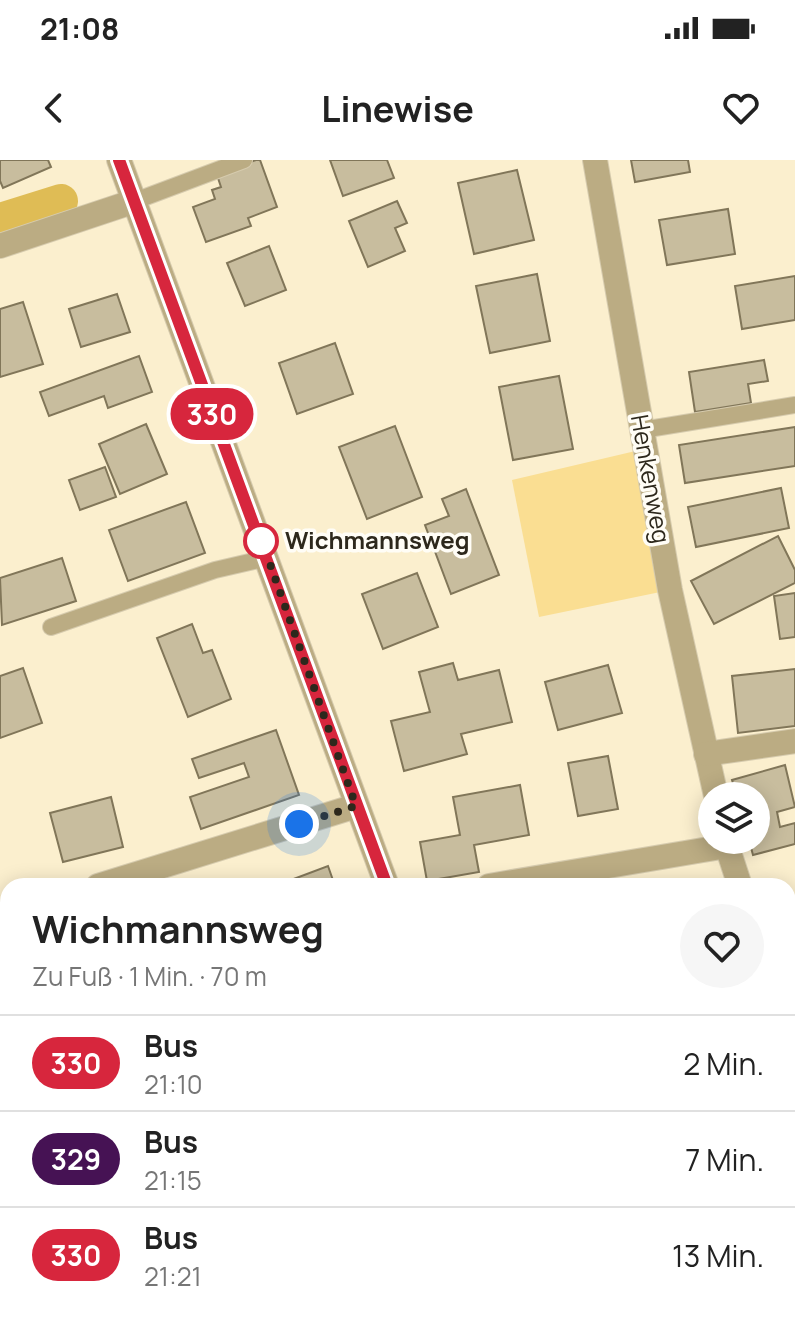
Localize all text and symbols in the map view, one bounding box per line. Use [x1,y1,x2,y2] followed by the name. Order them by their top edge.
[40,8,119,49] text: 21:08
[321,84,474,133] text: Linewise
[32,86,76,130] icon: back
[719,86,763,130] icon: heart
[166,388,258,440] line badge: 330
[187,395,238,433] text: 330
[624,412,679,546] street label: Henkenweg
[285,523,469,556] place label: Wichmannsweg
[244,524,278,558] marker: Wichmannsweg
[698,782,770,854] map controls
[698,782,770,854] button: layers
[279,804,319,844] your location
[32,902,324,954] text: Wichmannsweg
[680,904,764,988] button: heart
[32,958,267,994] text: Zu Fuß · 1 Min. · 70 m
[144,1025,198,1066] text: Bus
[683,1043,764,1084] text: 2 Min.
[51,1044,102,1082] text: 330
[144,1066,203,1102] text: 21:10
[144,1121,198,1162] text: Bus
[685,1139,764,1180] text: 7 Min.
[51,1140,101,1178] text: 329
[144,1162,202,1198] text: 21:15
[144,1217,198,1258] text: Bus
[672,1235,764,1276] text: 13 Min.
[51,1236,102,1274] text: 330
[144,1258,202,1294] text: 21:21

